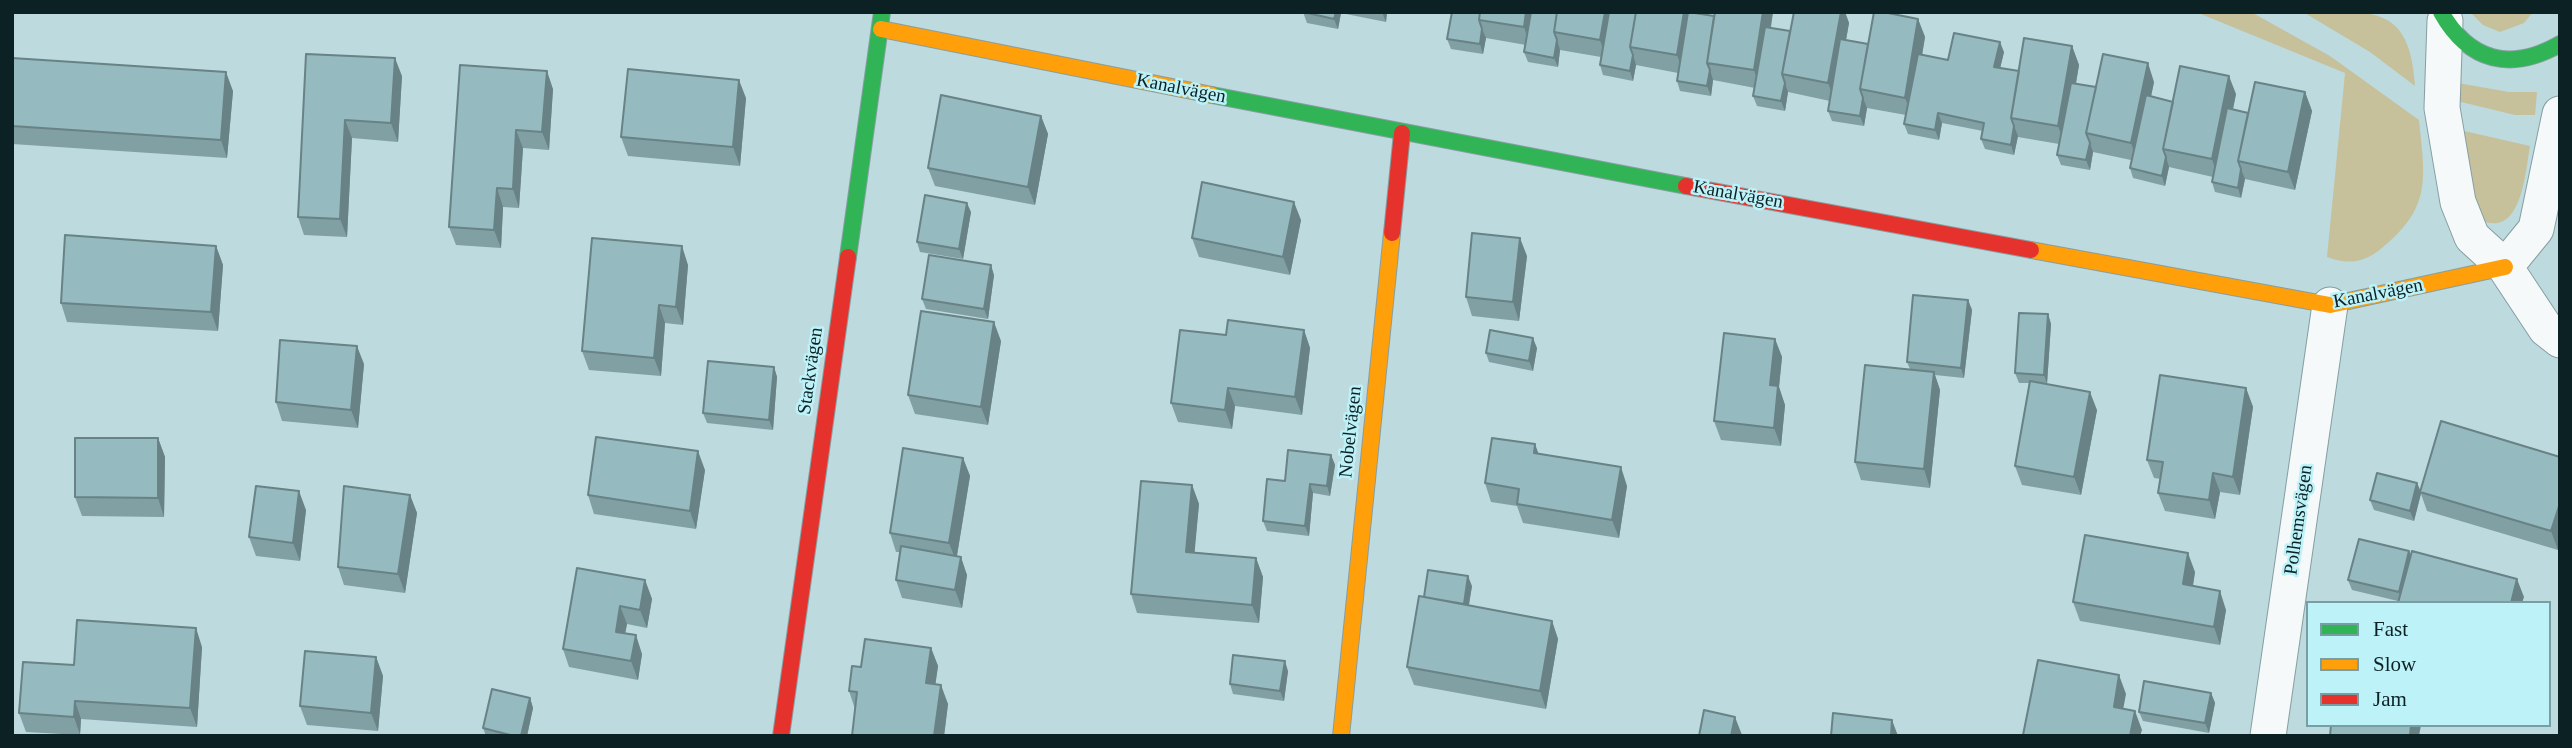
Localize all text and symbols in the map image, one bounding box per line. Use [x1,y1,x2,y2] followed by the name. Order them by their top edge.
[1134,69,1228,109] street label: Kanalvägen
[1691,176,1785,214] street label: Kanalvägen
[2331,274,2425,314] street label: Kanalvägen
[794,326,828,416] street label: Stackvägen
[1335,385,1367,479] street label: Nobelvägen
[2280,464,2318,576] street label: Polhemsvägen
[2306,601,2551,727] legend
[2373,617,2408,641] text: Fast
[2373,652,2416,676] text: Slow
[2373,687,2407,711] text: Jam

